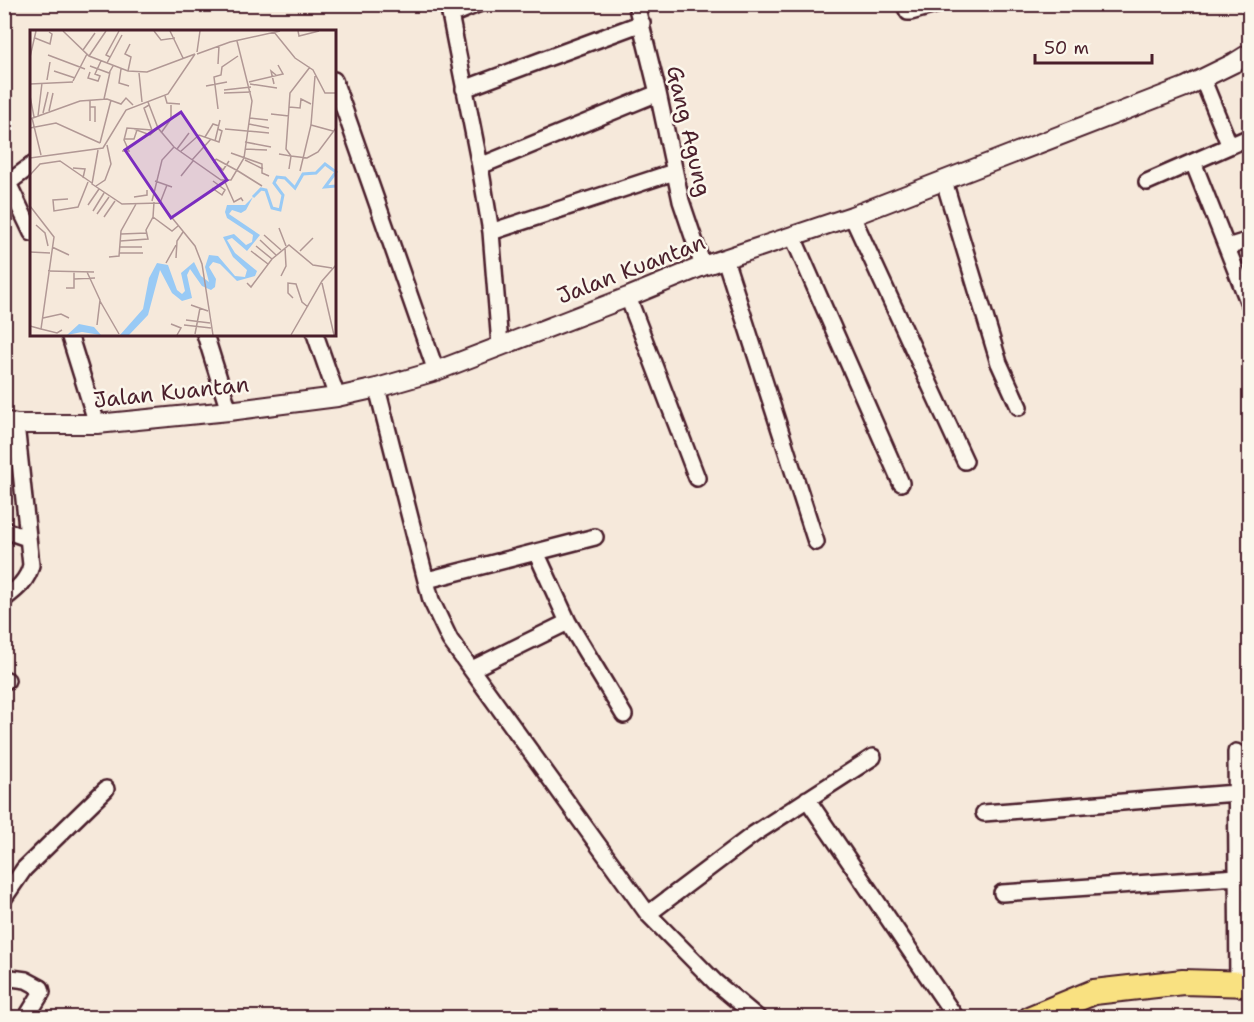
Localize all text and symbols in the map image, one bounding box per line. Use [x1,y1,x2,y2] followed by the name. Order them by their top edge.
[1035,27,1152,65] scale bar
[30,30,336,336] inset map
[1044,36,1089,60] text: 50 m
[660,63,718,199] street label: Gang Agung
[553,227,709,311] street label: Jalan Kuantan
[92,369,250,415] street label: Jalan Kuantan

